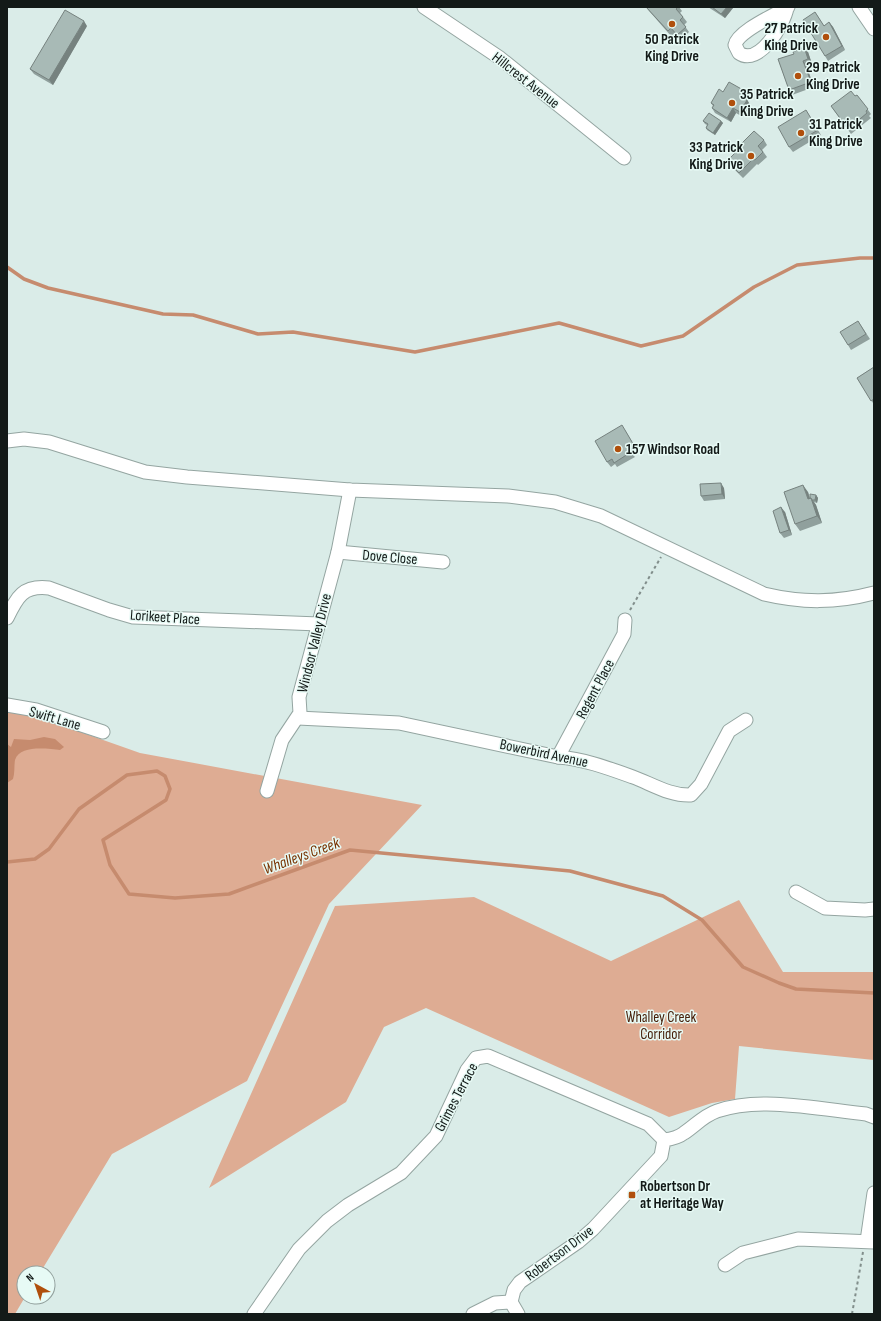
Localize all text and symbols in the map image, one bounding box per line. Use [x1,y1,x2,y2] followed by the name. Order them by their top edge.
[667,19,677,29] marker: 50 Patrick King Drive
[764,19,819,55] place label: 27 Patrick King Drive
[645,30,700,66] place label: 50 Patrick King Drive
[821,32,831,42] marker: 27 Patrick King Drive
[488,48,563,113] street label: Hillcrest Avenue
[806,58,861,94] place label: 29 Patrick King Drive
[793,71,803,81] marker: 29 Patrick King Drive
[740,85,794,121] place label: 35 Patrick King Drive
[727,98,737,108] marker: 35 Patrick King Drive
[809,115,863,151] place label: 31 Patrick King Drive
[796,128,806,138] marker: 31 Patrick King Drive
[689,138,744,174] place label: 33 Patrick King Drive
[746,151,756,161] marker: 33 Patrick King Drive
[626,440,720,459] place label: 157 Windsor Road
[613,444,623,454] marker: 157 Windsor Road
[362,546,418,569] street label: Dove Close
[293,592,336,695] street label: Windsor Valley Drive
[129,606,201,629] street label: Lorikeet Place
[572,656,619,722] street label: Regent Place
[27,702,83,735] street label: Swift Lane
[498,735,590,772] street label: Bowerbird Avenue
[261,833,343,879] water label: Whalleys Creek
[626,1008,697,1044] park label: Whalley Creek Corridor
[430,1060,483,1135] street label: Grimes Terrace
[640,1177,725,1213] place label: Robertson Dr at Heritage Way
[627,1190,637,1200] marker: Robertson Dr at Heritage Way
[521,1221,597,1285] street label: Robertson Drive
[16,1265,56,1305] north arrow
[23,1271,36,1285] text: N

